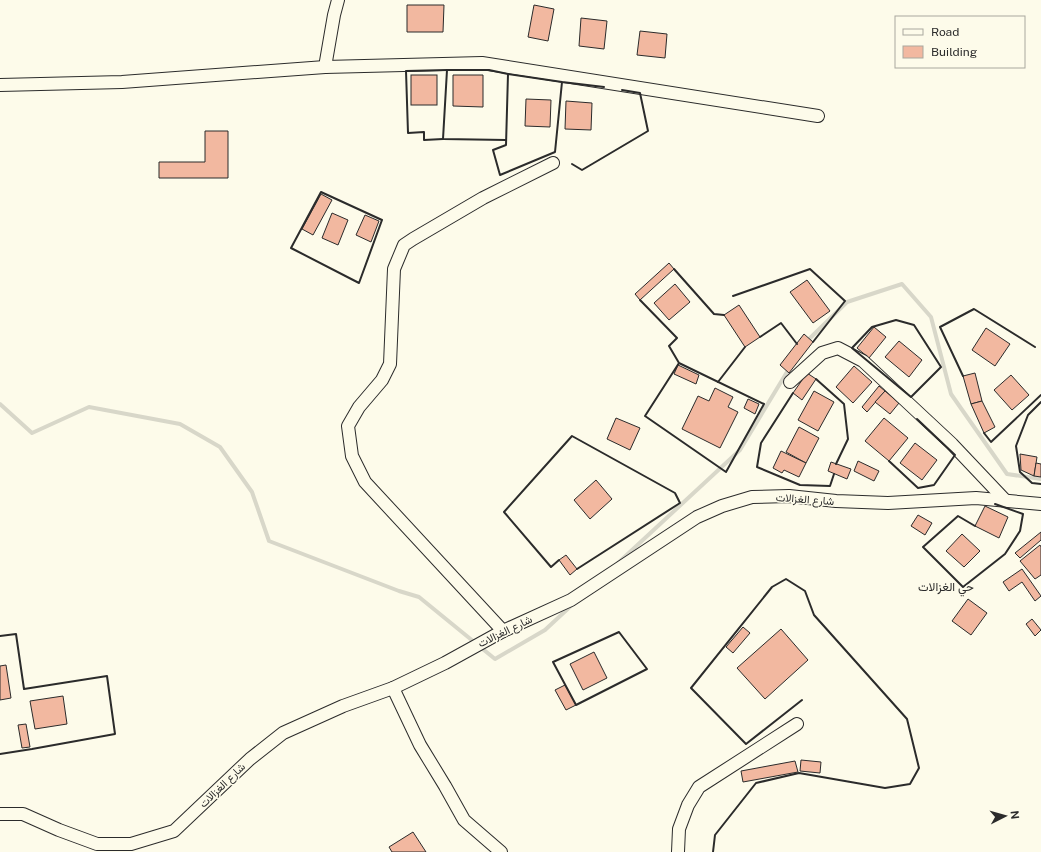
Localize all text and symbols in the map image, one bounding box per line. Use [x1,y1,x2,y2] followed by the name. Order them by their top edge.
[895,16,1025,68] legend
[931,25,959,39] text: Road
[931,45,977,59] text: Building
[775,491,835,509] street label: شارع الغزالات
[918,580,974,597] district label: حي الغزالات
[476,613,535,651] street label: شارع الغزالات
[197,760,249,811] street label: شارع الغزالات
[985,796,1025,836] north arrow
[1009,810,1021,820] text: N

